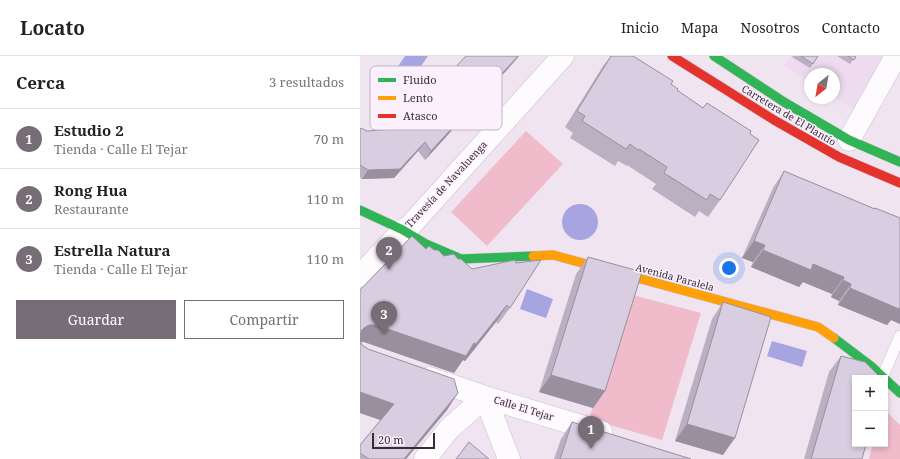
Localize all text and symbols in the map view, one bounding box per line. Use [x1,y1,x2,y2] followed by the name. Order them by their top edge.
[20,15,85,41] text: Locato
[621,18,659,37] text: Inicio
[681,18,719,37] text: Mapa
[741,18,800,37] text: Nosotros
[822,18,880,37] text: Contacto
[370,66,502,130] legend
[804,68,840,104] north arrow
[16,71,65,94] text: Cerca
[403,72,437,87] text: Fluido
[269,73,344,91] text: 3 resultados
[739,81,839,149] street label: Carretera de El Plantío
[403,90,433,105] text: Lento
[403,108,438,123] text: Atasco
[54,120,124,140] text: Estudio 2
[25,130,33,148] text: 1
[314,130,344,148] text: 70 m
[402,137,490,231] street label: Travesía de Navaluenga
[54,140,188,158] text: Tienda · Calle El Tejar
[54,180,128,200] text: Rong Hua
[25,190,33,208] text: 2
[307,190,344,208] text: 110 m
[54,200,129,218] text: Restaurante
[376,237,402,270] pin: 2
[54,240,170,260] text: Estrella Natura
[25,250,33,268] text: 3
[307,250,344,268] text: 110 m
[719,258,739,278] your location
[54,260,188,278] text: Tienda · Calle El Tejar
[634,260,716,294] street label: Avenida Paralela
[16,300,176,339] button: Guardar
[184,300,344,339] button: Compartir
[371,301,397,334] pin: 3
[852,375,888,447] map controls
[852,375,888,411] button: +
[492,392,556,424] street label: Calle El Tejar
[852,411,888,447] button: −
[578,416,604,449] pin: 1
[372,431,435,450] scale bar
[378,432,404,447] text: 20 m

